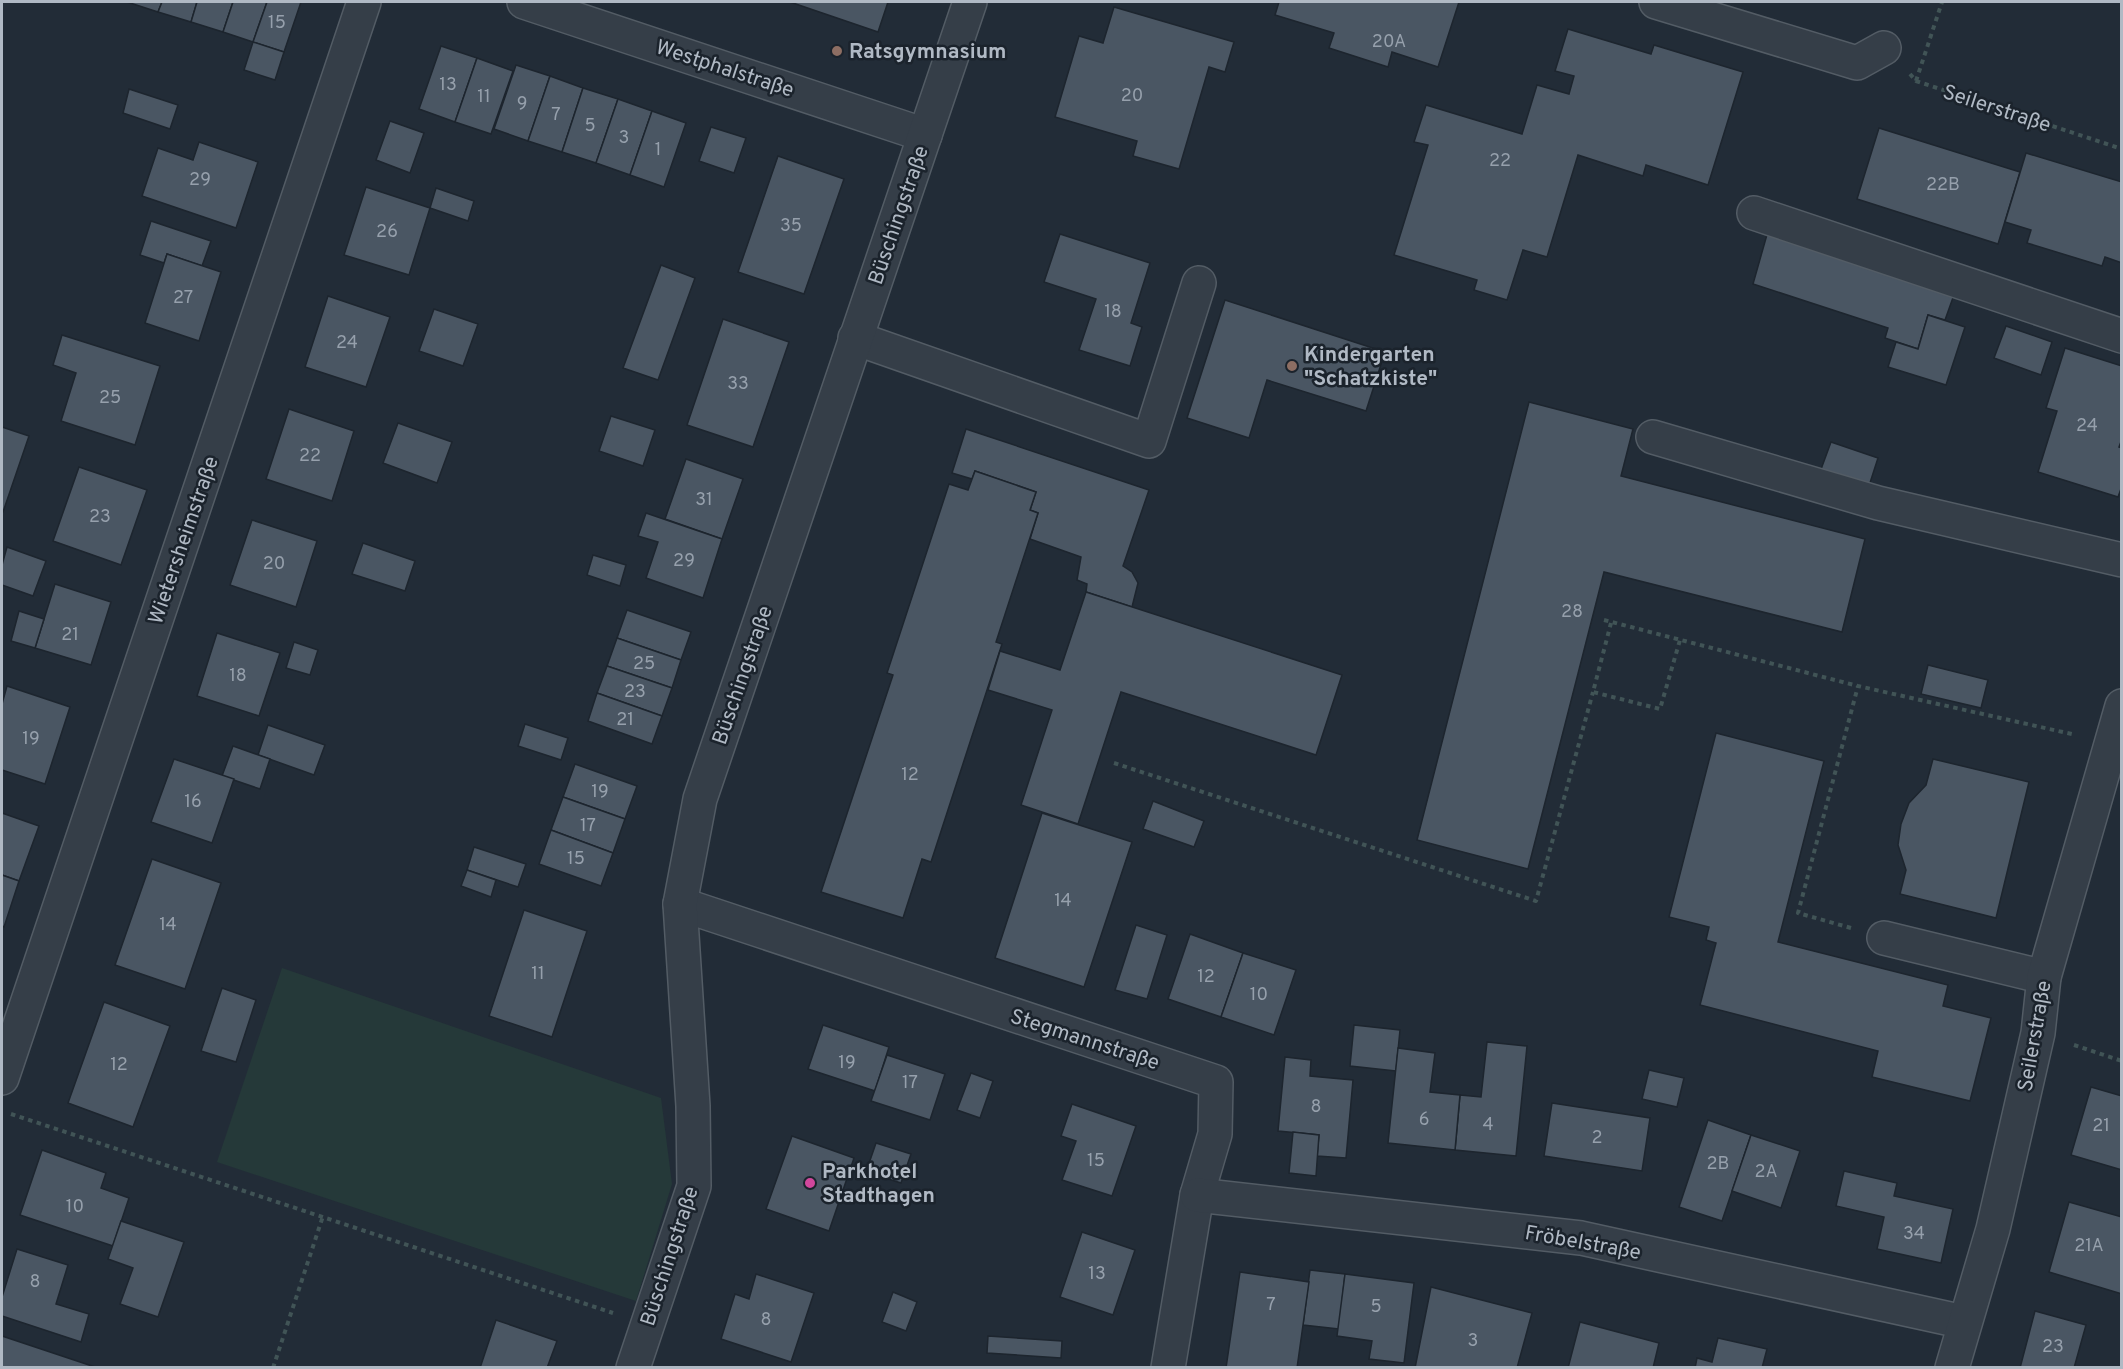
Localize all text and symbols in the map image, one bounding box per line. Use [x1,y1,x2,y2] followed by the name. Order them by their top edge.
[268,12,286,35] house number: 15
[1372,31,1406,54] house number: 20A
[652,34,797,104] street label: Westphalstraße
[849,39,1007,66] place label: Ratsgymnasium
[830,44,844,58] marker: Ratsgymnasium
[439,74,457,97] house number: 13
[1939,79,2054,140] street label: Seilerstraße
[1121,85,1143,108] house number: 20
[477,86,491,109] house number: 11
[517,93,527,116] house number: 9
[551,104,561,127] house number: 7
[584,115,596,138] house number: 5
[619,127,629,150] house number: 3
[655,139,661,162] house number: 1
[863,142,936,289] street label: Büschingstraße
[1489,150,1511,173] house number: 22
[189,169,211,192] house number: 29
[1926,174,1960,197] house number: 22B
[780,215,802,238] house number: 35
[376,221,398,244] house number: 26
[173,287,193,310] house number: 27
[1104,301,1122,324] house number: 18
[336,332,358,355] house number: 24
[1304,342,1437,393] place label: Kindergarten "Schatzkiste"
[1285,359,1299,373] marker: Kindergarten "Schatzkiste"
[727,373,749,396] house number: 33
[99,387,121,410] house number: 25
[2076,415,2098,438] house number: 24
[299,445,321,468] house number: 22
[143,453,226,628] street label: Wietersheimstraße
[695,489,713,512] house number: 31
[89,506,111,529] house number: 23
[673,550,695,573] house number: 29
[263,553,285,576] house number: 20
[1561,601,1583,624] house number: 28
[707,602,780,749] street label: Büschingstraße
[61,624,79,647] house number: 21
[633,653,655,676] house number: 25
[229,665,247,688] house number: 18
[624,681,646,704] house number: 23
[616,709,634,732] house number: 21
[22,728,40,751] house number: 19
[901,764,919,787] house number: 12
[591,781,609,804] house number: 19
[184,791,202,814] house number: 16
[580,815,596,838] house number: 17
[567,848,585,871] house number: 15
[1054,890,1072,913] house number: 14
[159,914,177,937] house number: 14
[531,963,545,986] house number: 11
[1197,966,1215,989] house number: 12
[2012,979,2059,1094] street label: Seilerstraße
[1250,984,1268,1007] house number: 10
[1007,1004,1163,1077] street label: Stegmannstraße
[838,1052,856,1075] house number: 19
[110,1054,128,1077] house number: 12
[902,1072,918,1095] house number: 17
[1311,1096,1322,1119] house number: 8
[1419,1109,1429,1132] house number: 6
[1482,1114,1494,1137] house number: 4
[2092,1115,2110,1138] house number: 21
[1591,1127,1603,1150] house number: 2
[1087,1150,1105,1173] house number: 15
[1707,1153,1729,1176] house number: 2B
[822,1159,935,1210] place label: Parkhotel Stadthagen
[1754,1161,1778,1184] house number: 2A
[803,1176,817,1190] marker: Parkhotel Stadthagen
[635,1183,706,1330] street label: Büschingstraße
[66,1196,84,1219] house number: 10
[1523,1220,1643,1267] street label: Fröbelstraße
[1903,1223,1925,1246] house number: 34
[2074,1235,2104,1258] house number: 21A
[1088,1263,1106,1286] house number: 13
[30,1271,41,1294] house number: 8
[1266,1294,1276,1317] house number: 7
[1370,1296,1382,1319] house number: 5
[761,1309,772,1332] house number: 8
[1468,1330,1478,1353] house number: 3
[2042,1336,2064,1359] house number: 23

